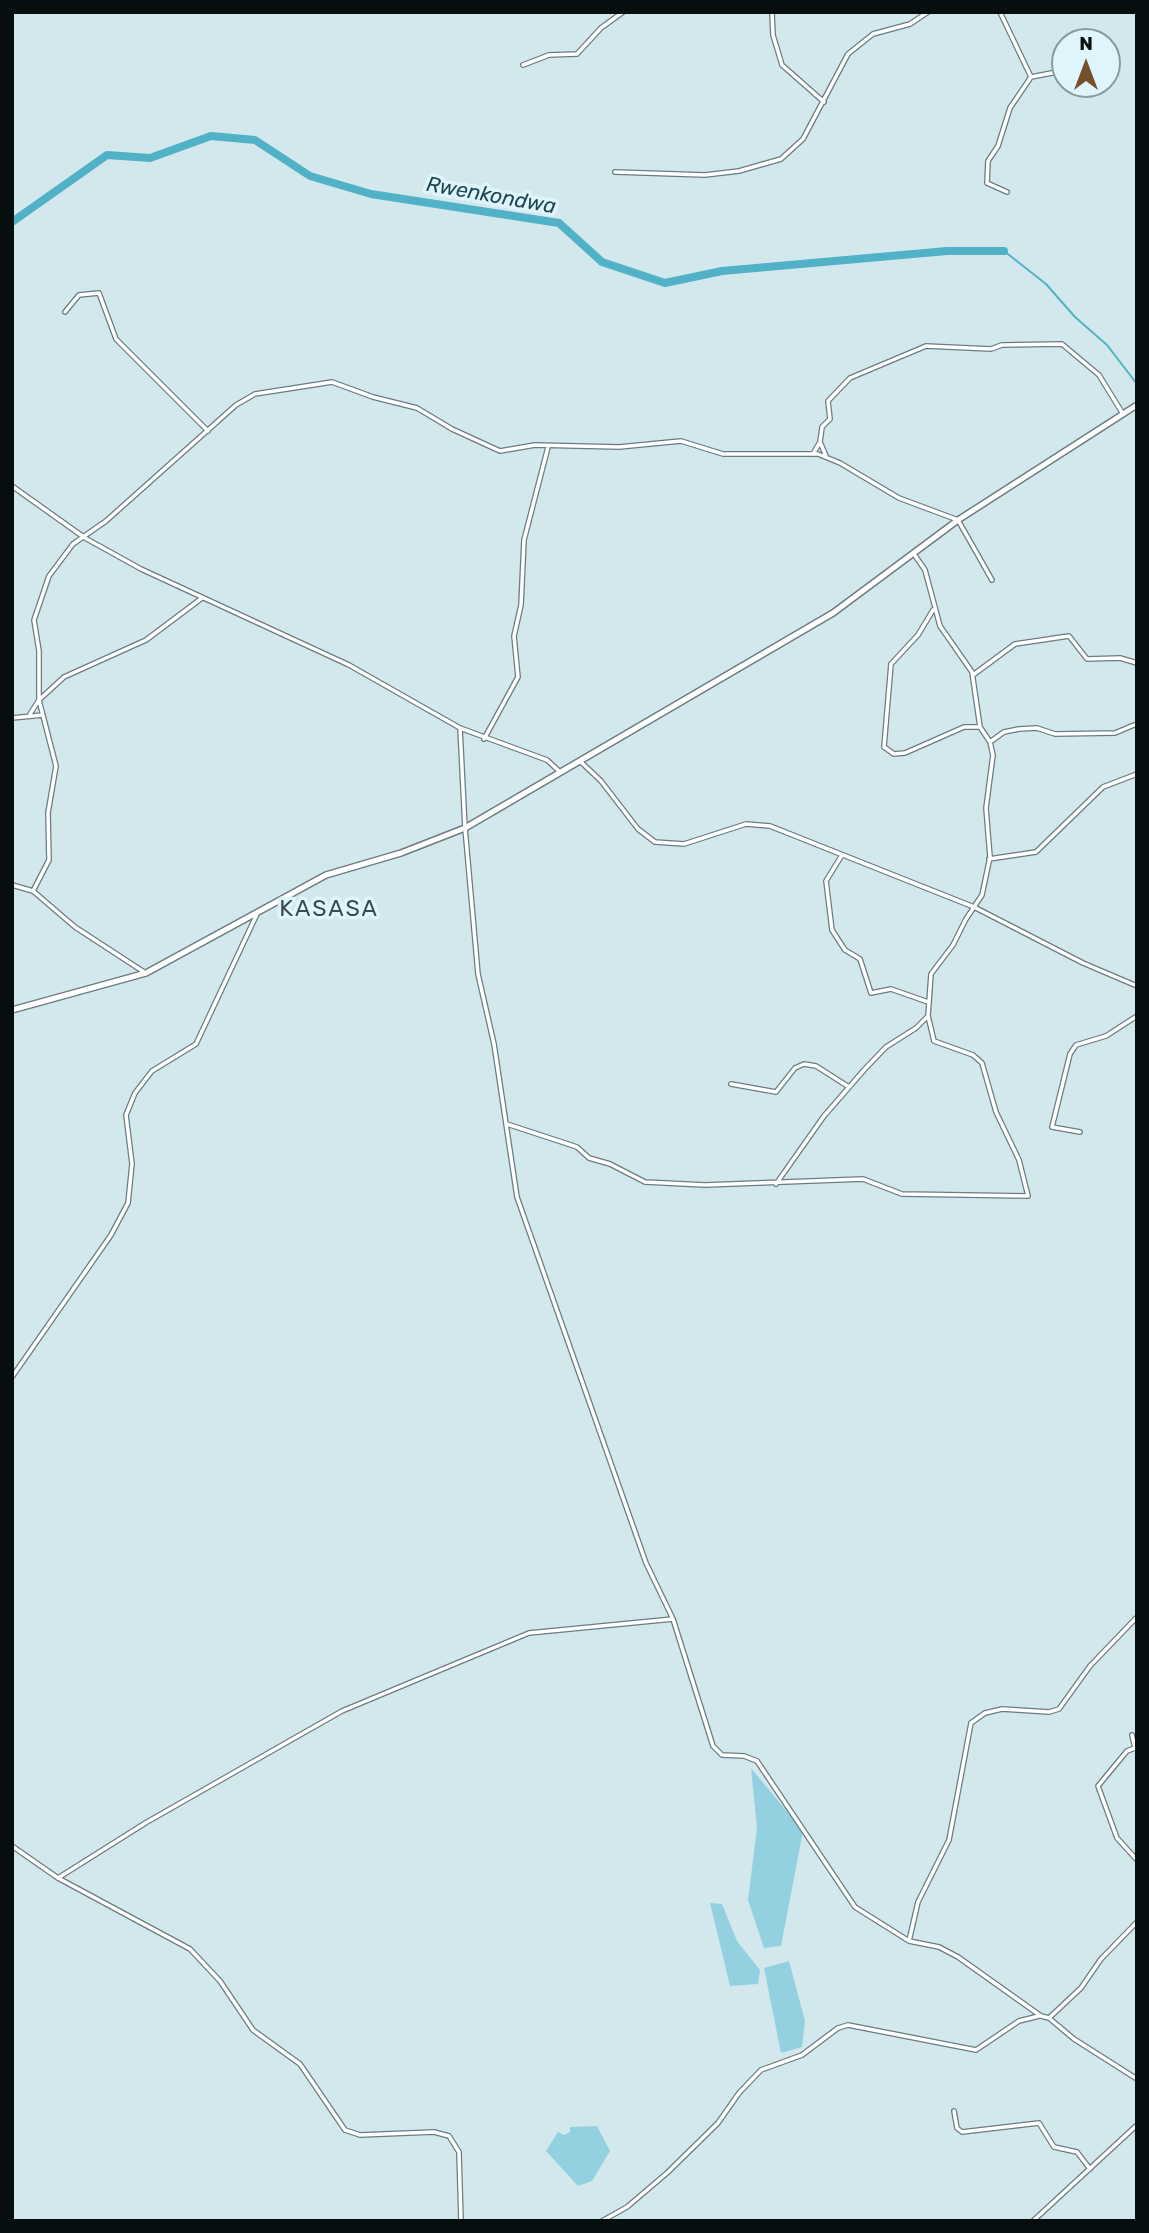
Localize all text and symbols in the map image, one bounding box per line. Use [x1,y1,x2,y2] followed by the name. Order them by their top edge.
[1051,28,1121,98] north arrow
[1079,32,1093,55] text: N
[424,172,558,220] water label: Rwenkondwa
[280,895,378,923] district label: KASASA

